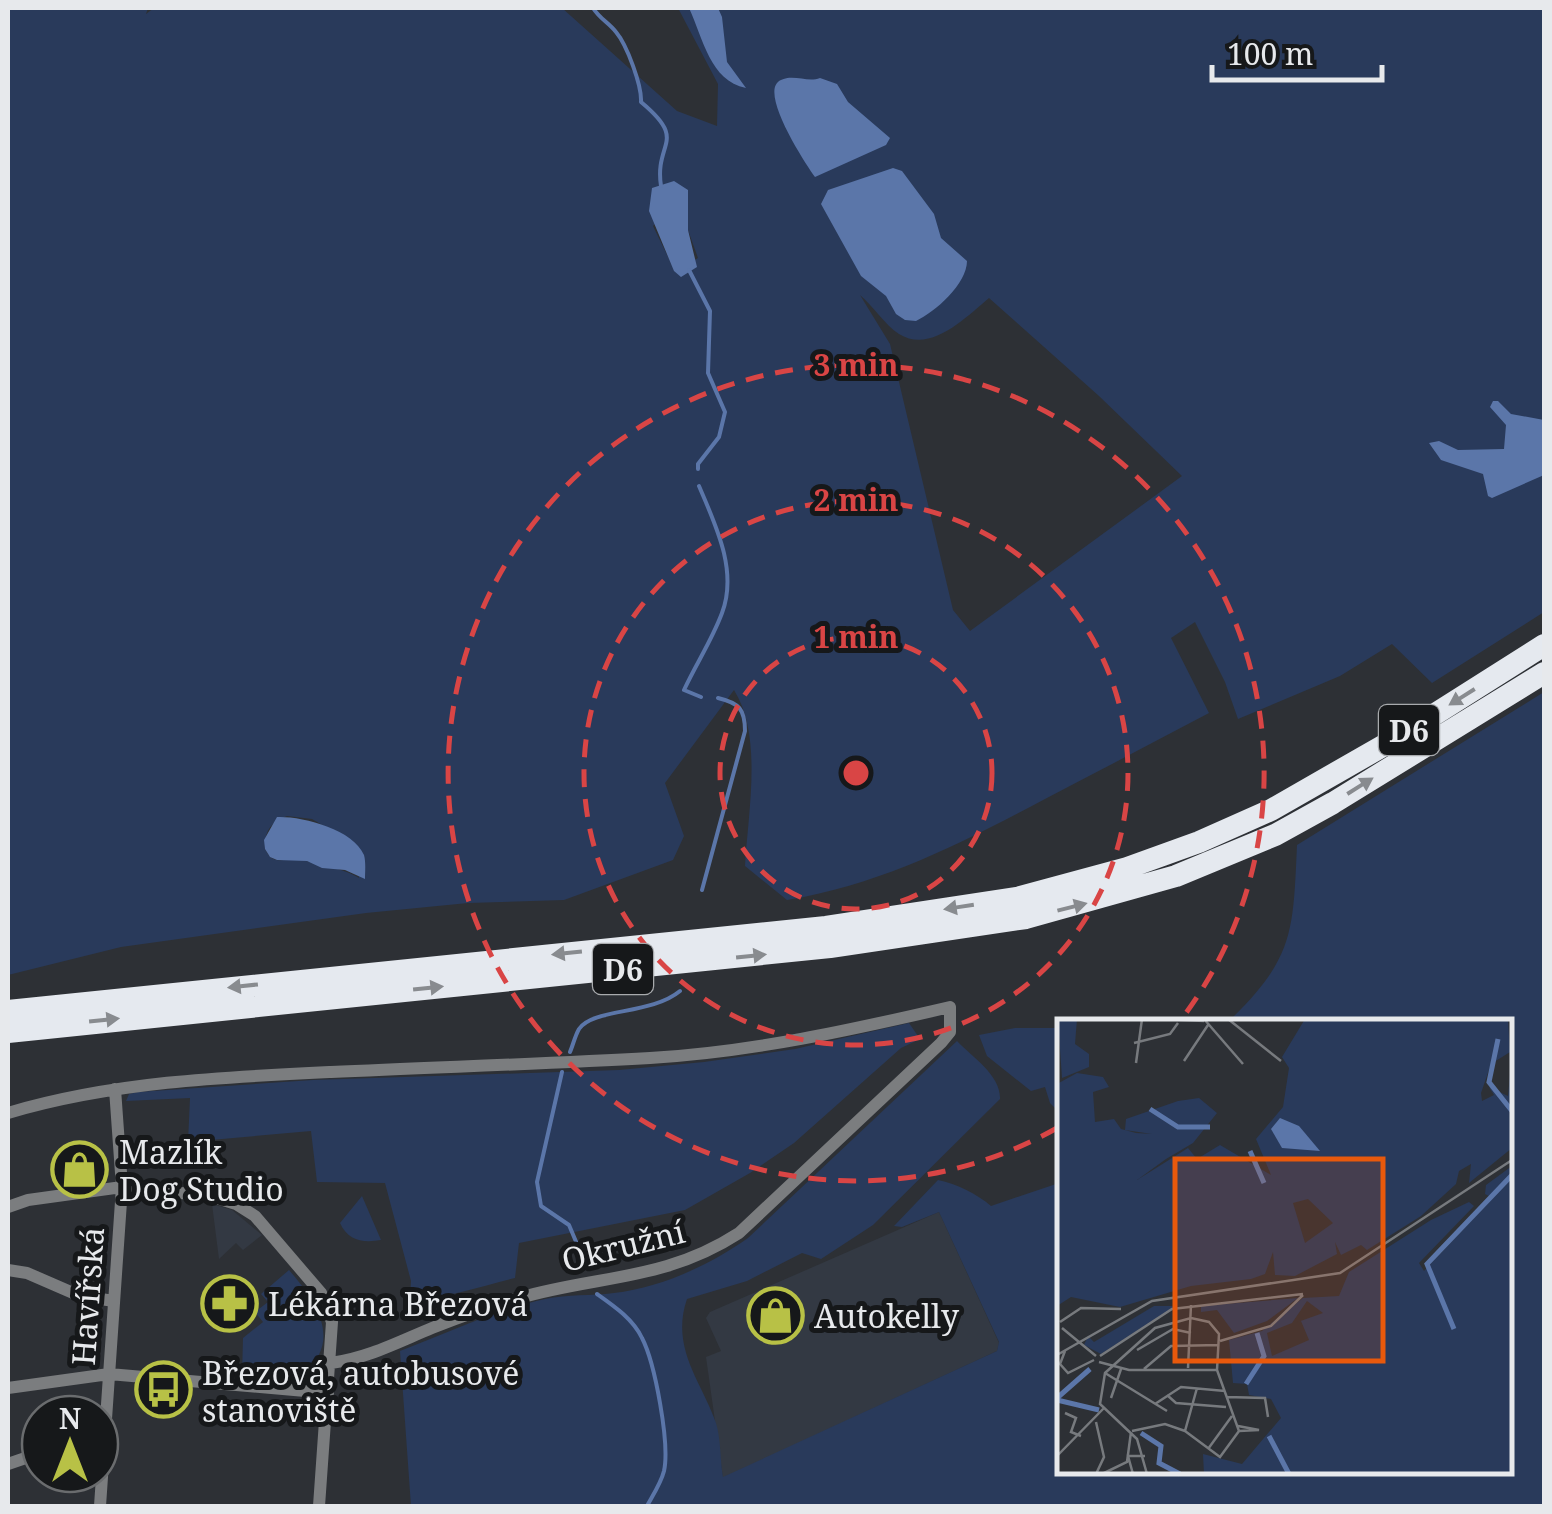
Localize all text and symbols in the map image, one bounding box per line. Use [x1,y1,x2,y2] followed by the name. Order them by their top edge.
[1212,20,1382,82] scale bar
[1227,33,1313,74] text: 100 m
[814,344,898,385] text: 3 min
[814,479,898,520] text: 2 min
[814,616,898,657] text: 1 min
[1448,688,1476,705] one-way arrow
[1379,705,1439,755] road number: D6
[838,755,874,791] centre of rings
[1346,778,1374,796] one-way arrow
[1057,899,1088,914] one-way arrow
[943,900,974,915] one-way arrow
[593,944,653,994] road number: D6
[550,945,582,961] one-way arrow
[736,948,767,964] one-way arrow
[227,979,259,995] one-way arrow
[412,980,444,996] one-way arrow
[89,1012,121,1028] one-way arrow
[1057,1019,1512,1474] inset map
[119,1130,284,1210] place label: Mazlík Dog Studio
[50,1139,110,1199] shop icon: Mazlík Dog Studio
[557,1209,689,1281] street label: Okružní
[61,1225,113,1367] street label: Havířská
[199,1273,259,1333] pharmacy icon: Lékárna Březová
[268,1282,528,1325] place label: Lékárna Březová
[745,1285,805,1345] shop icon: Autokelly
[814,1294,960,1337] place label: Autokelly
[202,1351,519,1431] place label: Březová, autobusové stanoviště
[133,1360,193,1420] bus stop icon: Březová, autobusové stanoviště
[20,1394,120,1494] north arrow
[59,1399,81,1437] text: N

